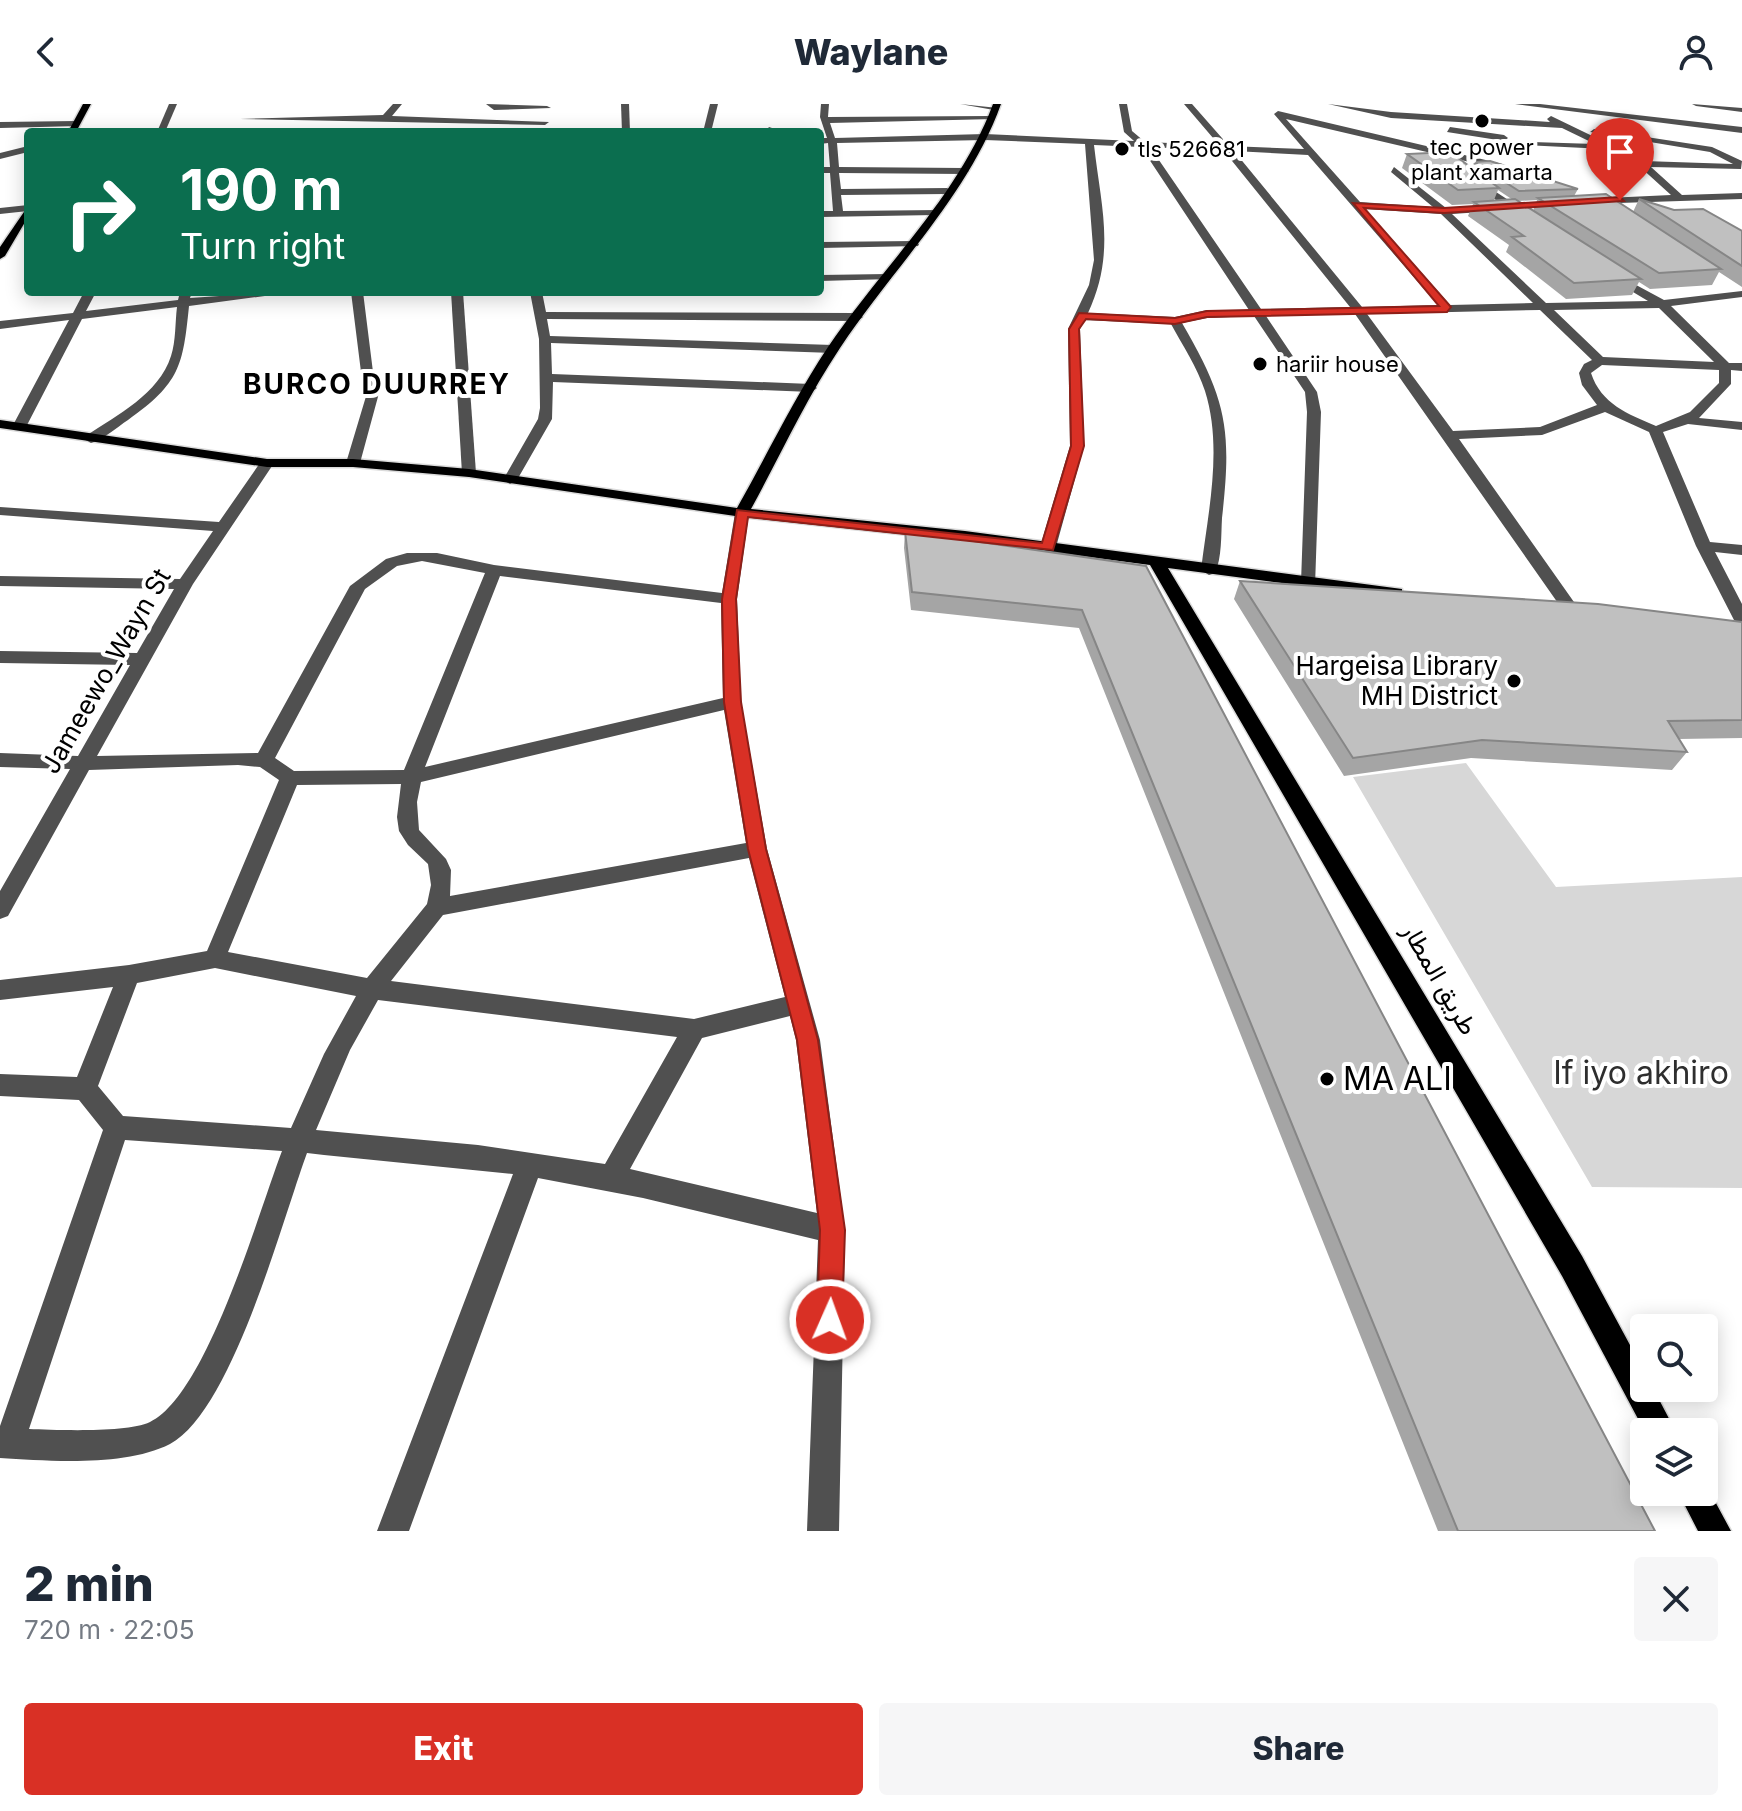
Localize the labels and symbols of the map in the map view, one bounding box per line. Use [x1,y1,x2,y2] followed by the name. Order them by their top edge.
[1473,112,1491,130] marker: tec power plant xamarta
[1586,118,1654,200] pin
[1411,134,1553,185] place label: tec power plant xamarta
[1138,136,1245,162] place label: tls 526681
[1113,140,1131,158] marker: tls 526681
[1276,351,1399,377] place label: hariir house
[1251,355,1269,373] marker: hariir house
[243,367,511,401] district label: BURCO DUURREY
[34,563,177,779] street label: Jameewo_Wayn St
[1296,650,1498,711] place label: Hargeisa Library MH District
[1505,672,1523,690] marker: Hargeisa Library MH District
[1395,916,1485,1041] street label: طريق المطار
[1553,1053,1729,1092] park label: If iyo akhiro
[1343,1059,1452,1098] place label: MA ALI
[1318,1070,1336,1088] marker: MA ALI
[788,1278,872,1362] position arrow

